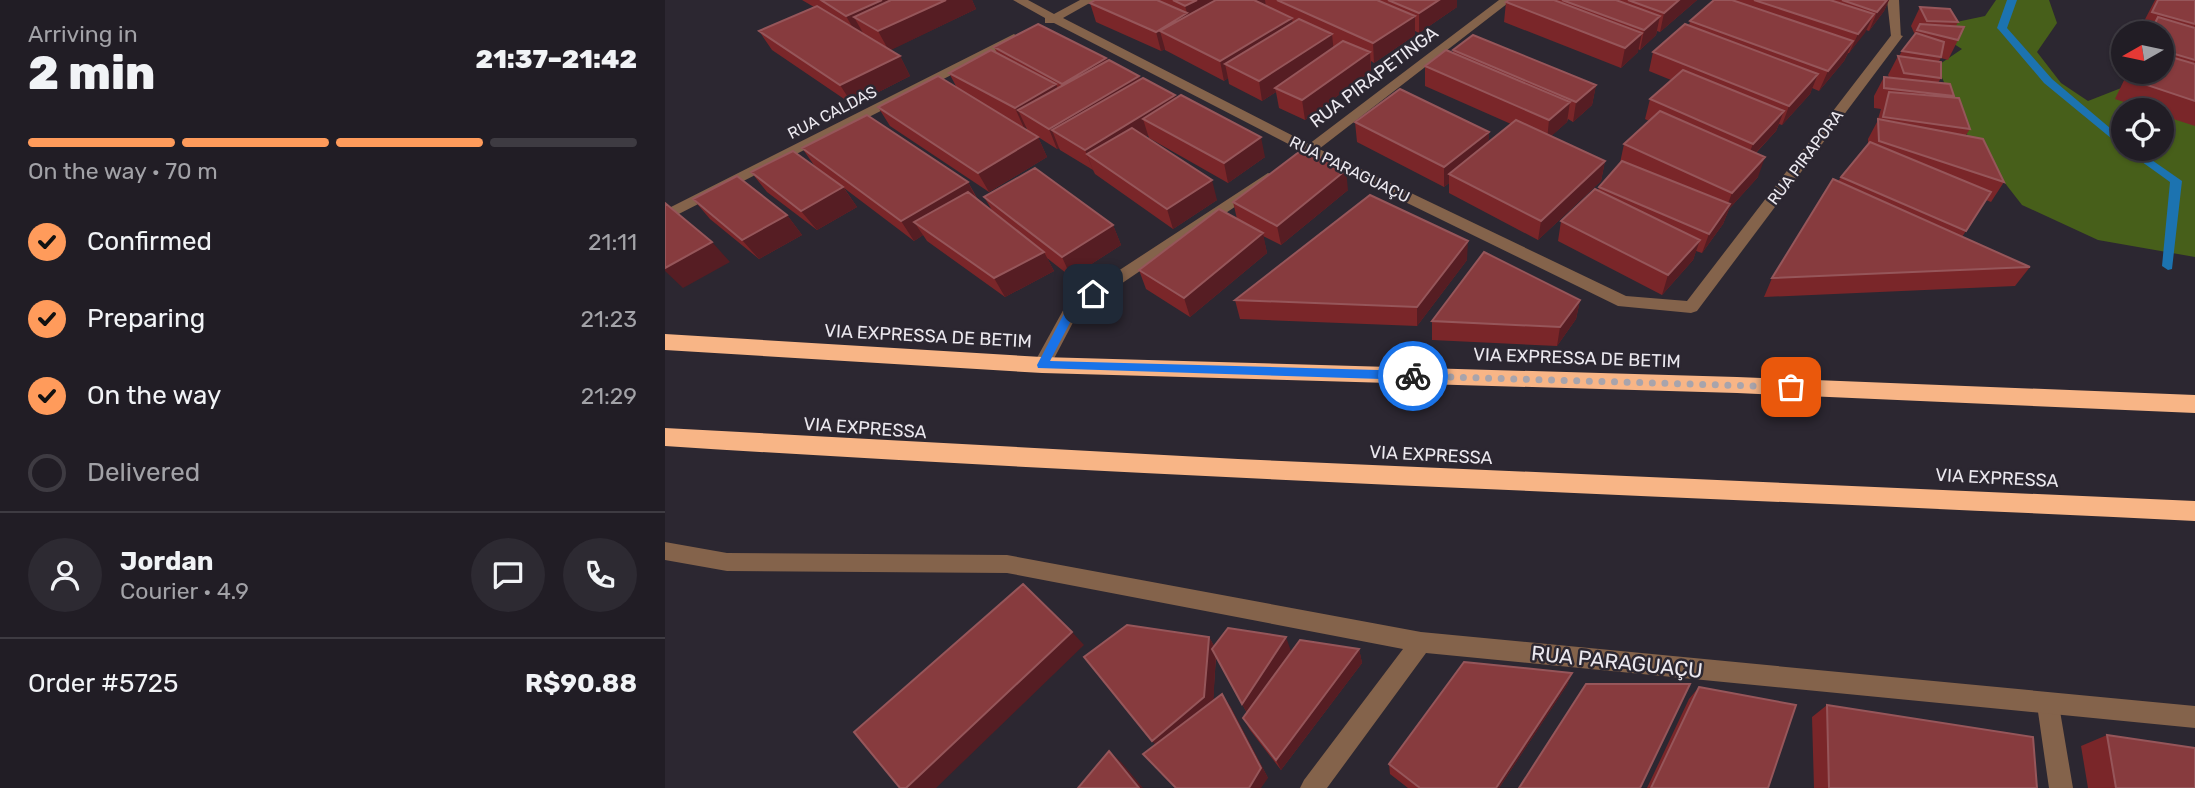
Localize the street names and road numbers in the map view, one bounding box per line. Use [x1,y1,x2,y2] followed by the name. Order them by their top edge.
[1306,22,1442,132] street label: RUA PIRAPETINGA
[785,82,880,143] street label: RUA CALDAS
[1764,106,1847,208] street label: RUA PIRAPORA
[1287,132,1413,207] street label: RUA PARAGUAÇU
[824,320,1032,352] street label: VIA EXPRESSA DE BETIM
[1473,343,1681,373] street label: VIA EXPRESSA DE BETIM
[803,413,927,443] street label: VIA EXPRESSA
[1369,441,1493,469] street label: VIA EXPRESSA
[1935,464,2059,492] street label: VIA EXPRESSA
[1530,640,1704,683] street label: RUA PARAGUAÇU

